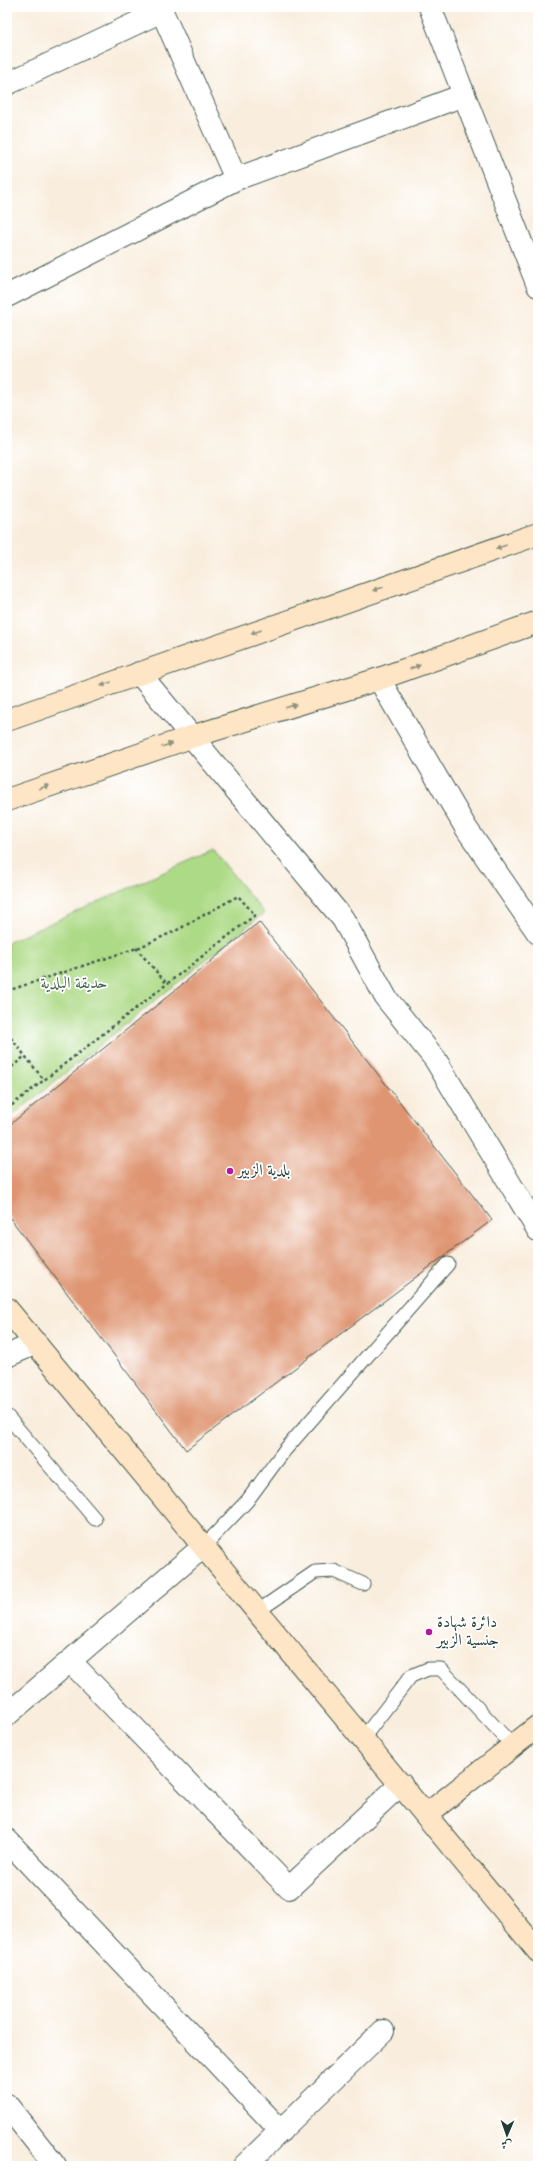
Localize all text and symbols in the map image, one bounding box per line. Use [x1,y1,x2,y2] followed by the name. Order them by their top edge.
[495,544,507,550] one-way arrow
[372,587,384,593] one-way arrow
[249,629,261,635] one-way arrow
[409,663,421,669] one-way arrow
[100,682,112,688] one-way arrow
[285,703,297,709] one-way arrow
[161,742,173,748] one-way arrow
[38,784,50,790] one-way arrow
[41,976,107,993] park label: حديقة البلدية
[236,1162,290,1180] place label: بلدية الزبير
[225,1166,235,1176] marker: بلدية الزبير
[435,1615,499,1649] place label: دائرة شهادة جنسية الزبير
[424,1627,434,1637] marker: دائرة شهادة جنسية الزبير
[487,2115,527,2155] north arrow
[501,2138,512,2149] text: ش

